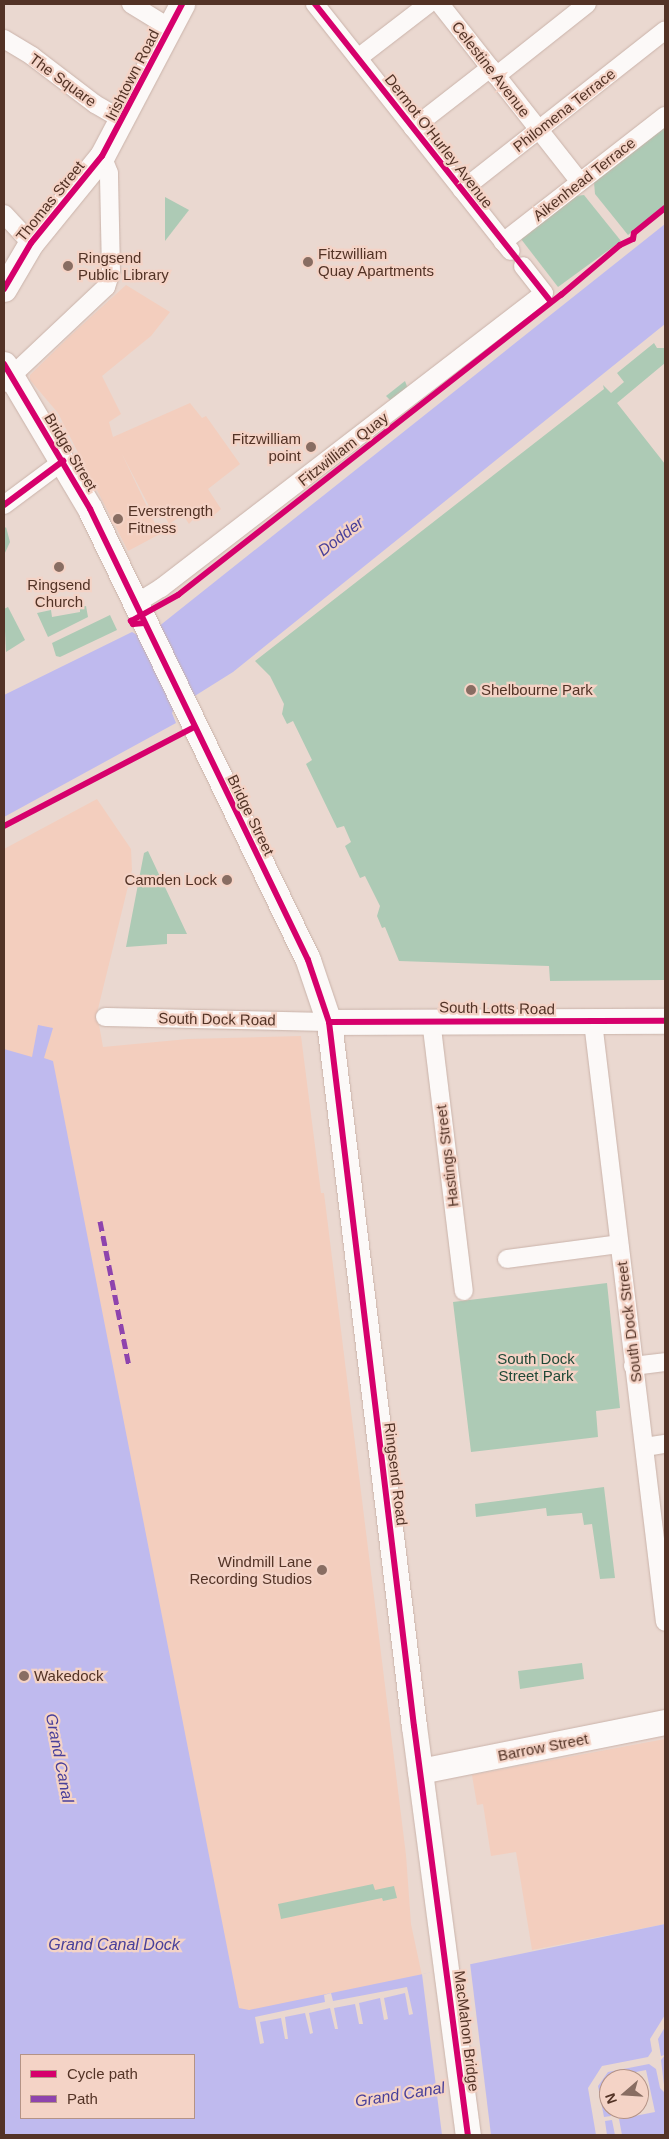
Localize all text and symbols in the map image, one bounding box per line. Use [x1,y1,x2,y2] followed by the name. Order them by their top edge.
[448,17,534,121] street label: Celestine Avenue
[101,26,163,124] street label: Irishtown Road
[26,50,100,110] street label: The Square
[509,64,619,156] street label: Philomena Terrace
[381,70,497,212] street label: Dermot O'Hurley Avenue
[529,133,639,225] street label: Aikenhead Terrace
[12,157,88,245] street label: Thomas Street
[318,244,435,279] place label: Fitzwilliam Quay Apartments
[78,248,169,283] place label: Ringsend Public Library
[302,256,314,268] marker: Fitzwilliam Quay Apartments
[62,260,74,272] marker: Ringsend Public Library
[294,408,392,490] street label: Fitzwilliam Quay
[41,410,101,494] street label: Bridge Street
[232,429,301,464] place label: Fitzwilliam point
[305,441,317,453] marker: Fitzwilliam point
[128,501,213,536] place label: Everstrength Fitness
[112,513,124,525] marker: Everstrength Fitness
[314,514,368,560] water label: Dodder
[53,561,65,573] marker: Ringsend Church
[27,575,91,610] place label: Ringsend Church
[481,681,593,699] place label: Shelbourne Park
[465,684,477,696] marker: Shelbourne Park
[224,772,278,858] street label: Bridge Street
[124,871,217,889] place label: Camden Lock
[221,874,233,886] marker: Camden Lock
[439,998,555,1018] street label: South Lotts Road
[158,1009,276,1029] street label: South Dock Road
[432,1104,462,1208] street label: Hastings Street
[613,1260,645,1384] street label: South Dock Street
[497,1349,575,1384] park label: South Dock Street Park
[381,1422,411,1526] street label: Ringsend Road
[189,1552,312,1587] place label: Windmill Lane Recording Studios
[316,1564,328,1576] marker: Windmill Lane Recording Studios
[34,1667,103,1685] place label: Wakedock
[18,1670,30,1682] marker: Wakedock
[41,1712,77,1804] water label: Grand Canal
[496,1729,590,1765] street label: Barrow Street
[48,1935,180,1955] water label: Grand Canal Dock
[451,1969,483,2093] street label: MacMahon Bridge
[20,2054,195,2119] legend
[67,2065,138,2082] text: Cycle path
[599,2069,649,2119] north arrow
[354,2078,446,2112] water label: Grand Canal
[67,2090,98,2107] text: Path
[602,2091,620,2106] text: N

